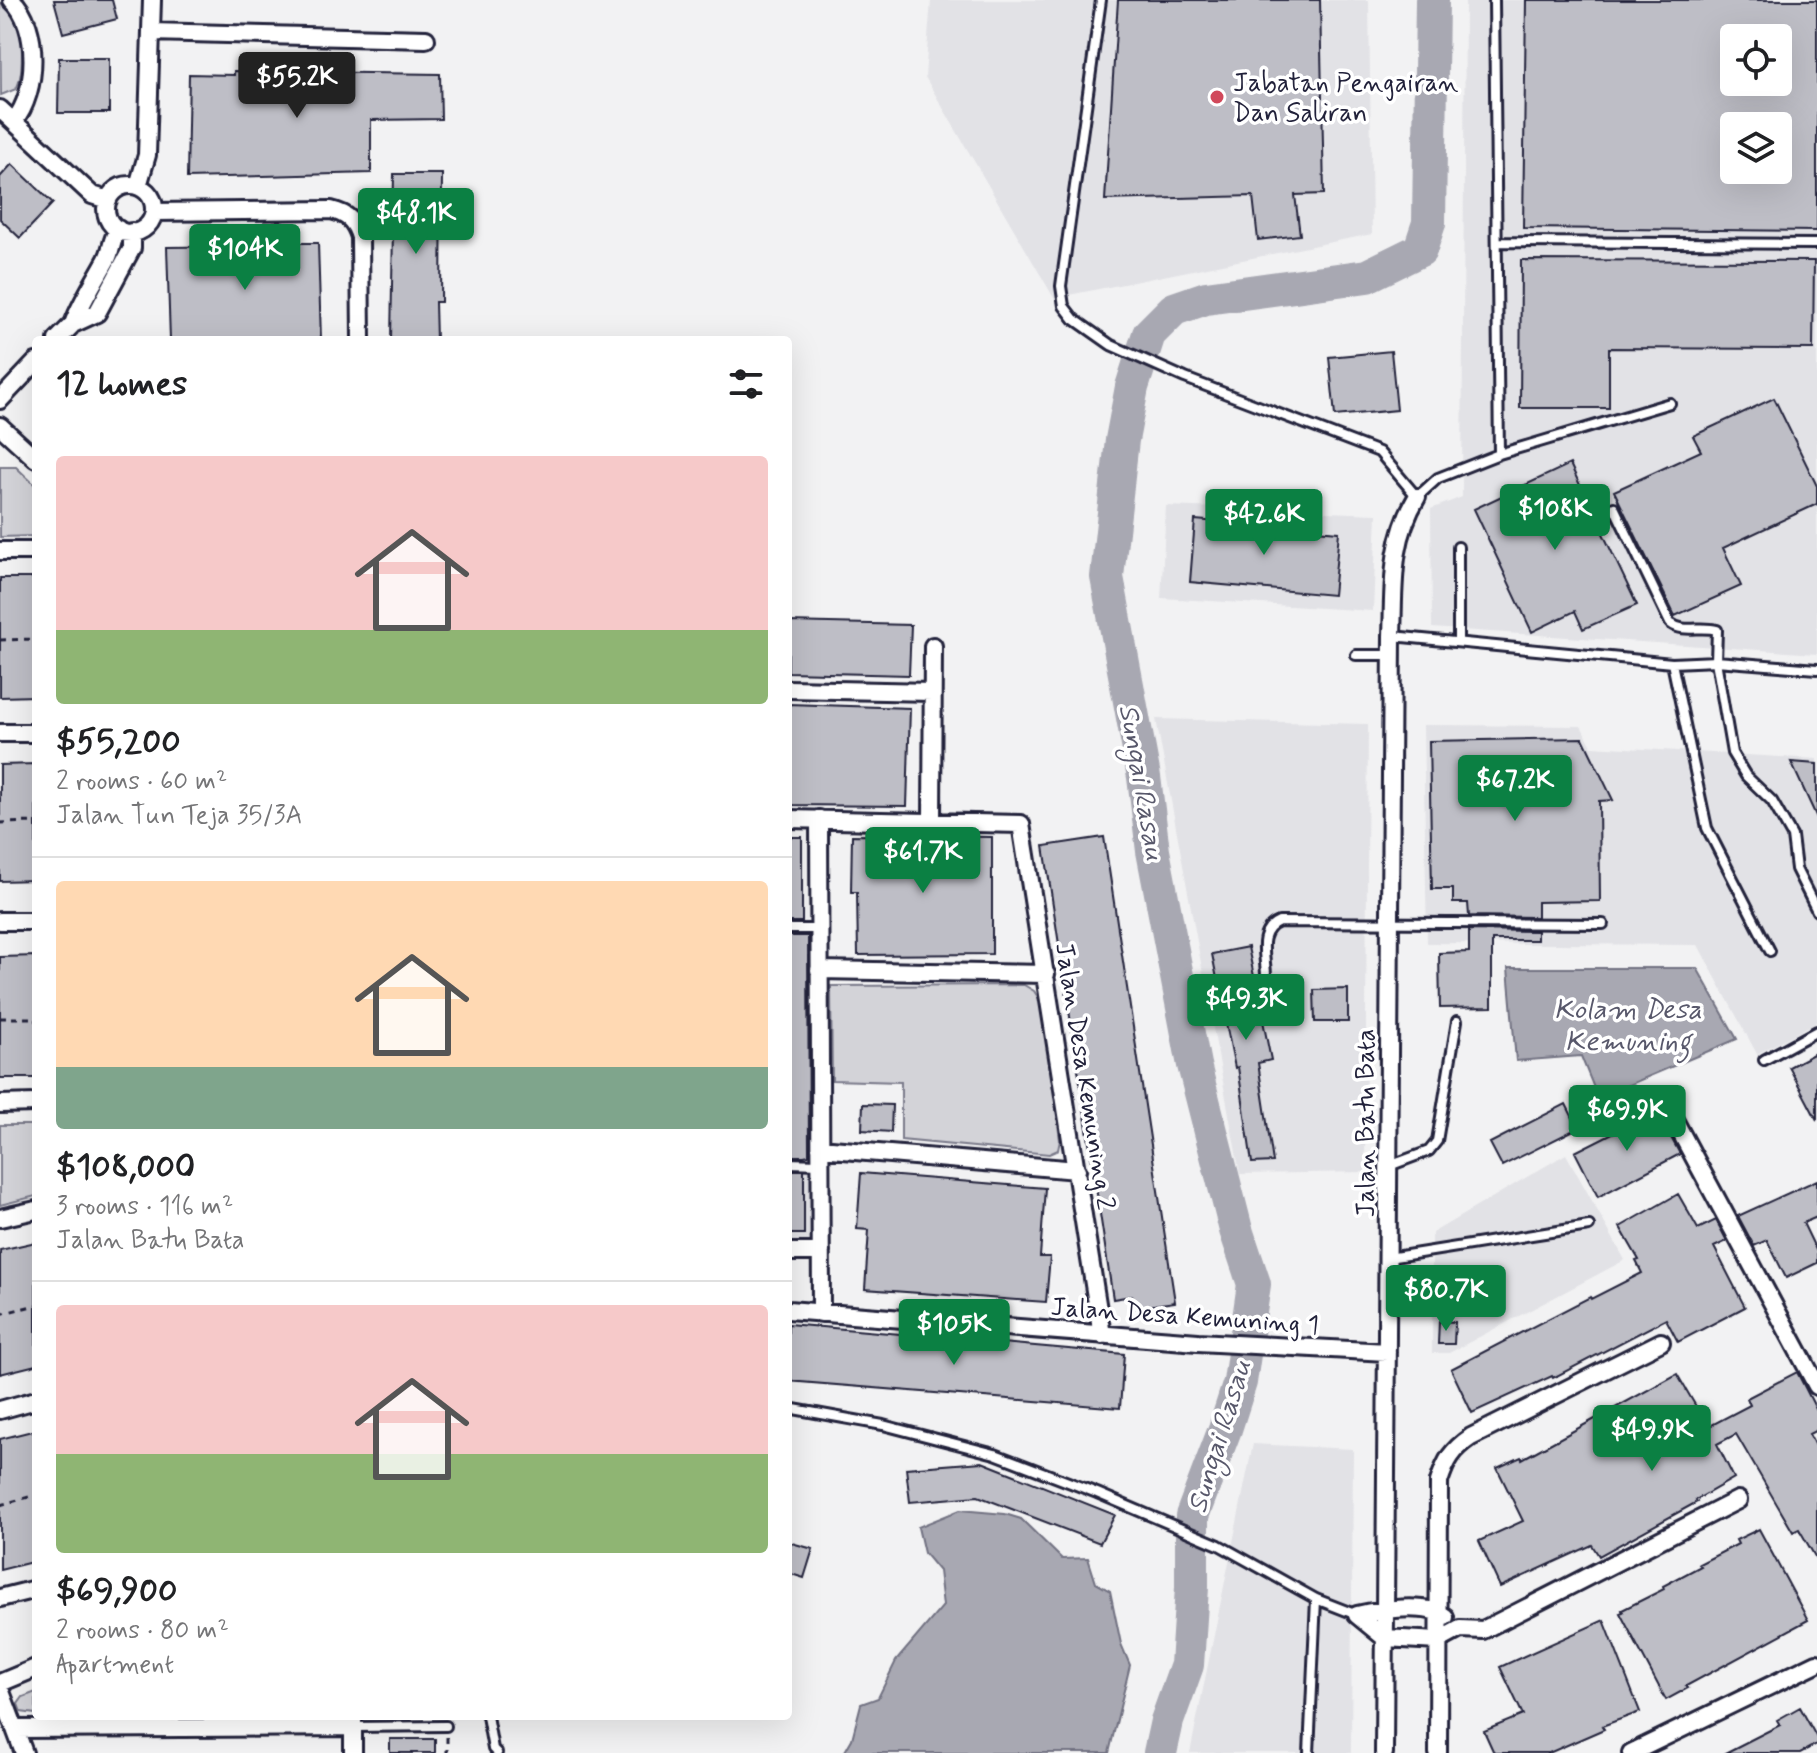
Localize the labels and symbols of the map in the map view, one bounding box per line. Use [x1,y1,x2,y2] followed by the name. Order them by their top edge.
[232,52,362,120] pin: $55.2K
[1233,67,1458,131] place label: Jabatan Pengairan Dan Saliran
[1208,88,1226,106] marker: Jabatan Pengairan Dan Saliran
[351,188,481,256] pin: $48.1K
[189,224,301,292] pin: $104K
[1499,484,1611,552] pin: $108K
[1199,489,1329,557] pin: $42.6K
[1107,701,1172,864] water label: Sungai Rasau
[1450,755,1580,823] pin: $67.2K
[858,827,988,895] pin: $61.7K
[1046,940,1122,1213] street label: Jalan Desa Kemuning 2
[1181,974,1311,1042] pin: $49.3K
[1554,992,1702,1064] water label: Kolam Desa Kemuning
[1350,1029,1384,1217] street label: Jalan Batu Bata
[1562,1085,1692,1153] pin: $69.9K
[1381,1265,1511,1333] pin: $80.7K
[1050,1291,1320,1343] street label: Jalan Desa Kemuning 1
[898,1299,1010,1367] pin: $105K
[1180,1356,1263,1518] water label: Sungai Rasau
[1587,1405,1717,1473] pin: $49.9K

